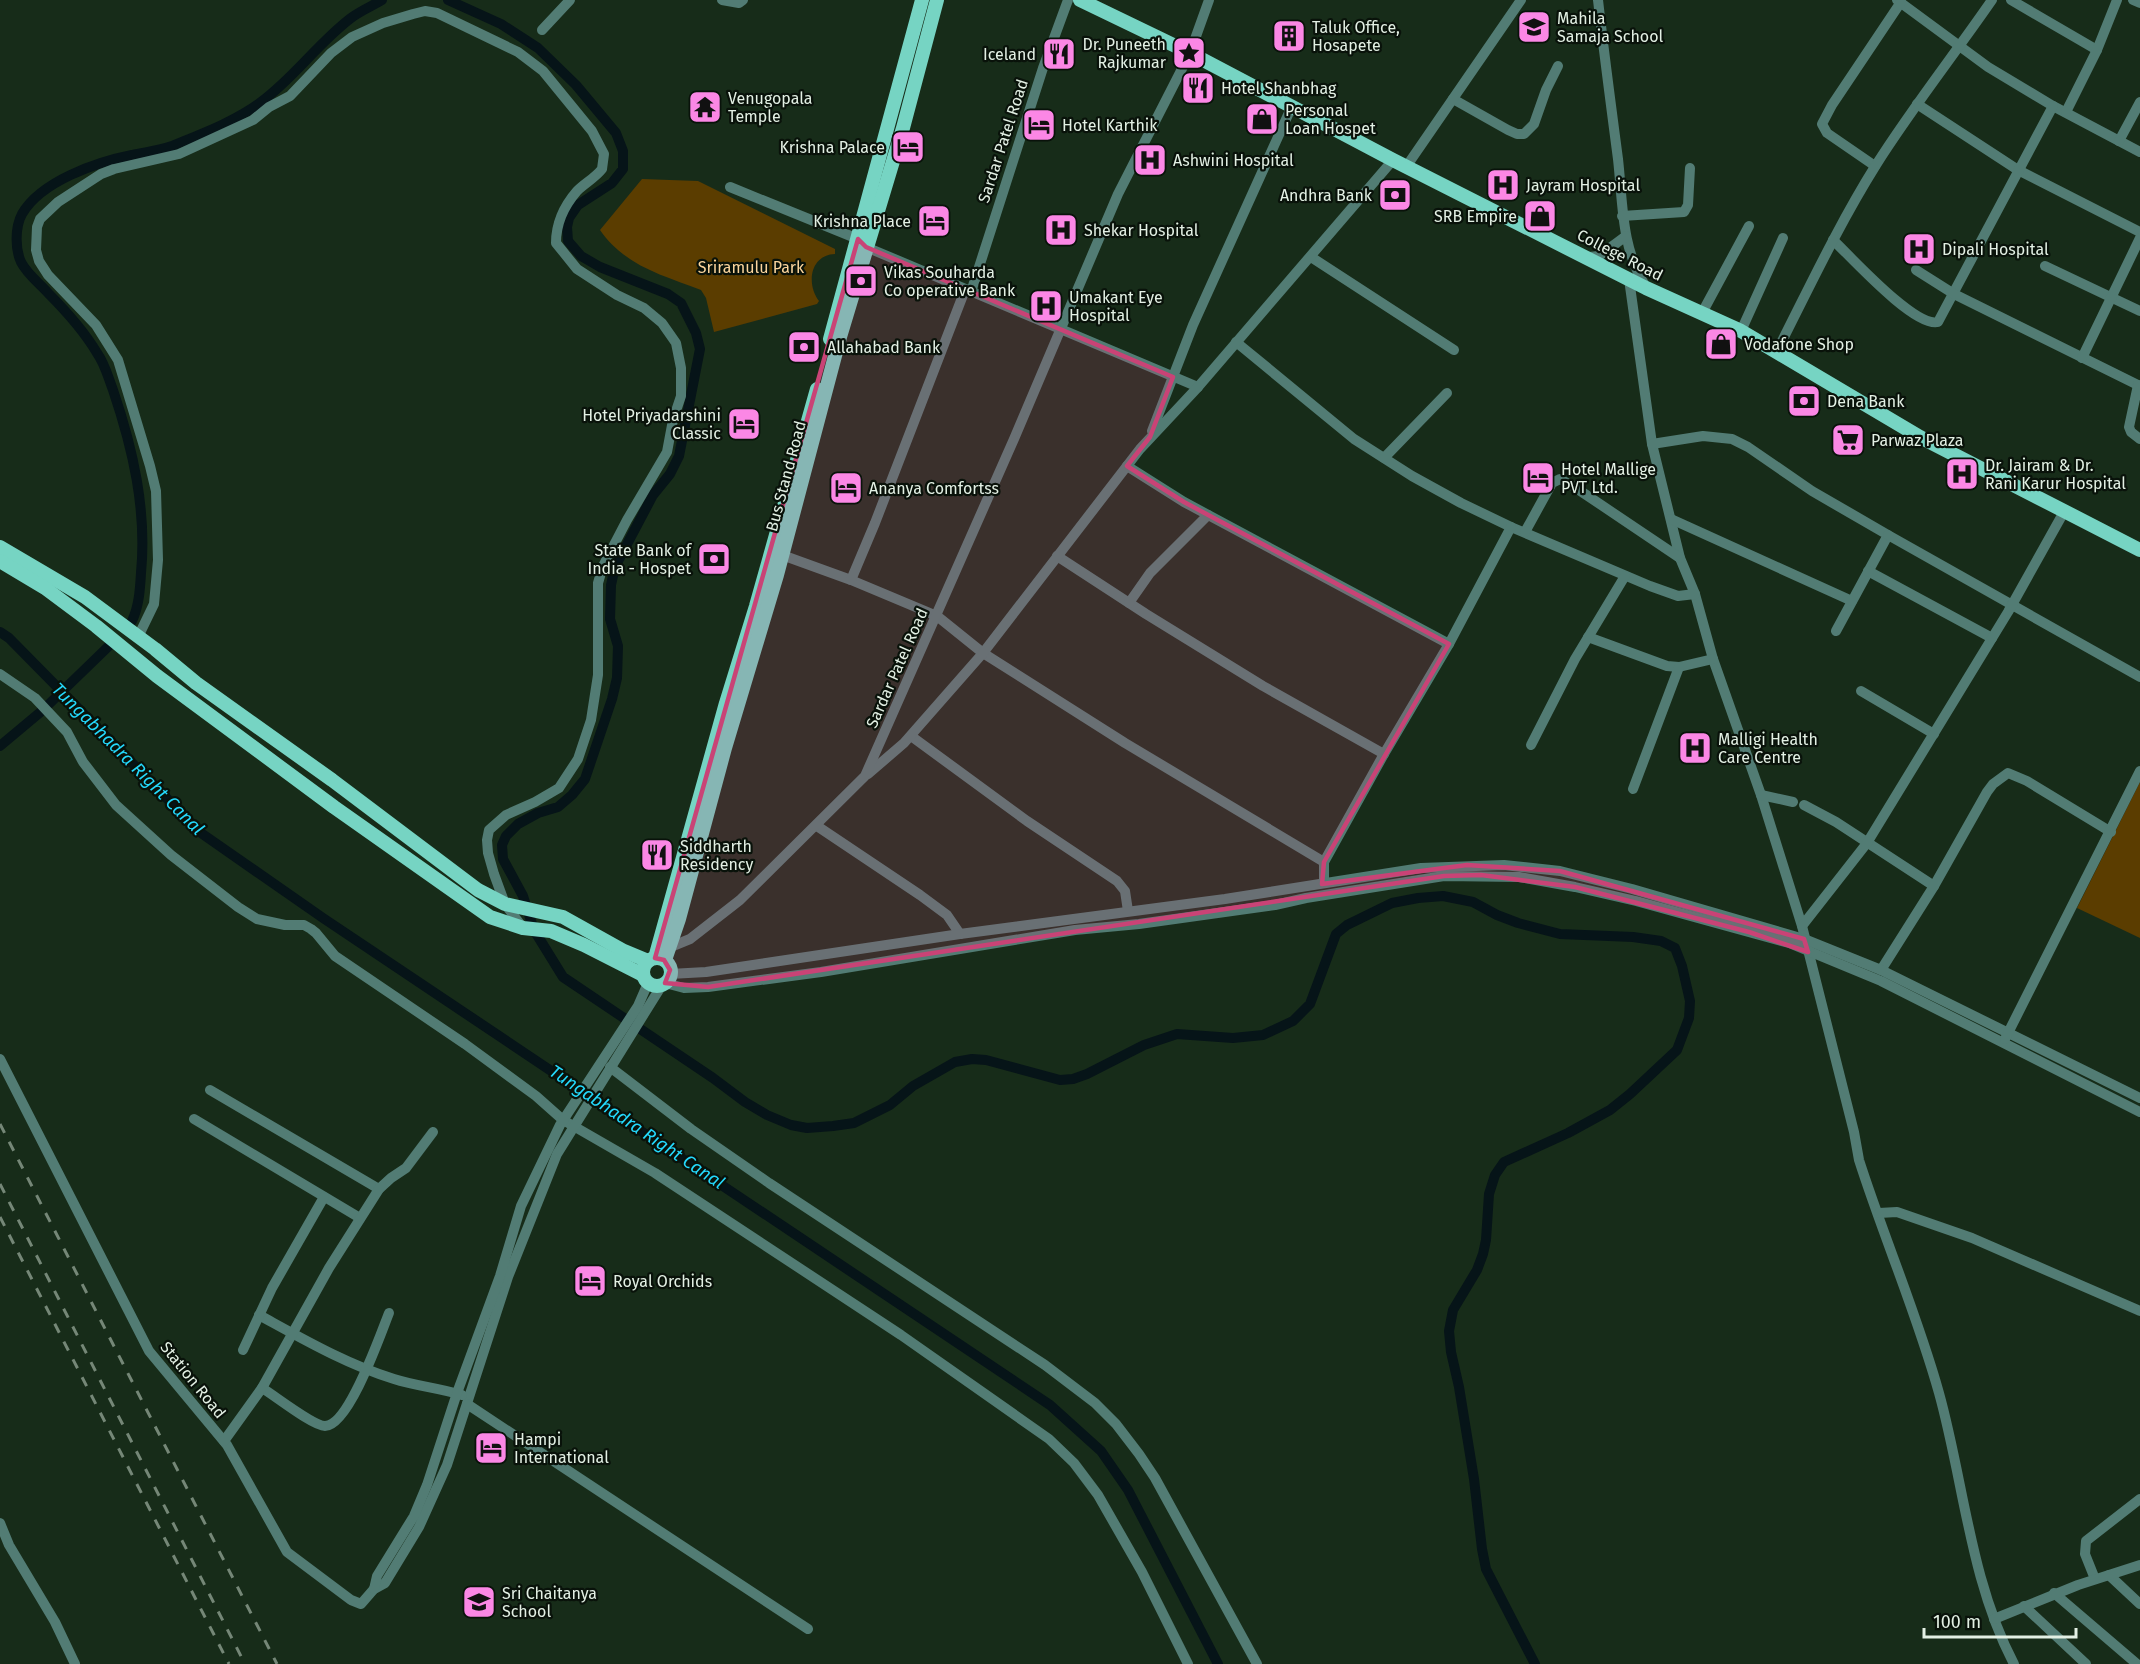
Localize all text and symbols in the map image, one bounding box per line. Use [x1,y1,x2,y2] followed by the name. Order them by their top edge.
[1516,9,1552,45] school or university icon: Mahila Samaja School
[1557,9,1664,46] place label: Mahila Samaja School
[1271,18,1307,54] building icon: Taluk Office, Hosapete
[1312,18,1400,55] place label: Taluk Office, Hosapete
[1083,35,1167,72] place label: Dr. Puneeth Rajkumar
[1171,35,1207,71] place icon: Dr. Puneeth Rajkumar
[1041,36,1077,72] restaurant icon: Iceland
[983,45,1036,64] place label: Iceland
[1180,70,1216,106] restaurant icon: Hotel Shanbhag
[974,77,1032,205] street label: Sardar Patel Road
[1221,79,1337,98] place label: Hotel Shanbhag
[687,89,723,125] temple icon: Venugopala Temple
[728,89,813,126] place label: Venugopala Temple
[1244,101,1280,137] shop icon: Personal Loan Hospet
[1285,101,1376,138] place label: Personal Loan Hospet
[1021,107,1057,143] hotel icon: Hotel Karthik
[1062,116,1158,135] place label: Hotel Karthik
[890,129,926,165] hotel icon: Krishna Palace
[779,138,885,157] place label: Krishna Palace
[1132,142,1168,178] hospital icon: Ashwini Hospital
[1173,151,1294,170] place label: Ashwini Hospital
[1485,167,1521,203] hospital icon: Jayram Hospital
[1526,176,1640,195] place label: Jayram Hospital
[1377,177,1413,213] bank icon: Andhra Bank
[1280,186,1373,205] place label: Andhra Bank
[1522,198,1558,234] shop icon: SRB Empire
[916,203,952,239] hotel icon: Krishna Place
[1434,207,1517,226] place label: SRB Empire
[813,212,911,231] place label: Krishna Place
[1043,212,1079,248] hospital icon: Shekar Hospital
[1084,221,1199,240] place label: Shekar Hospital
[1574,225,1666,285] street label: College Road
[1901,231,1937,267] hospital icon: Dipali Hospital
[1942,240,2049,259] place label: Dipali Hospital
[698,258,805,277] park label: Sriramulu Park
[843,263,879,299] bank icon: Vikas Souharda Co operative Bank
[884,263,1016,300] place label: Vikas Souharda Co operative Bank
[1028,288,1064,324] hospital icon: Umakant Eye Hospital
[1069,288,1163,325] place label: Umakant Eye Hospital
[1703,326,1739,362] shop icon: Vodafone Shop
[786,329,822,365] bank icon: Allahabad Bank
[1744,335,1854,354] place label: Vodafone Shop
[827,338,941,357] place label: Allahabad Bank
[1786,383,1822,419] bank icon: Dena Bank
[1827,392,1905,411] place label: Dena Bank
[582,406,721,443] place label: Hotel Priyadarshini Classic
[726,406,762,442] hotel icon: Hotel Priyadarshini Classic
[762,419,810,533] street label: Bus Stand Road
[1830,422,1866,458] supermarket icon: Parwaz Plaza
[1871,431,1963,450] place label: Parwaz Plaza
[1944,456,1980,492] hospital icon: Dr. Jairam & Dr. Rani Karur Hospital
[1985,456,2126,493] place label: Dr. Jairam & Dr. Rani Karur Hospital
[1520,460,1556,496] hotel icon: Hotel Mallige PVT Ltd.
[1561,460,1656,497] place label: Hotel Mallige PVT Ltd.
[828,470,864,506] hotel icon: Ananya Comfortss
[869,479,999,498] place label: Ananya Comfortss
[587,541,693,578] place label: State Bank of India - Hospet
[696,541,732,577] bank icon: State Bank of India - Hospet
[862,605,932,731] street label: Sardar Patel Road
[47,678,209,840] water label: Tungabhadra Right Canal
[1677,730,1713,766] hospital icon: Malligi Health Care Centre
[1718,730,1818,767] place label: Malligi Health Care Centre
[639,837,675,873] restaurant icon: Siddharth Residency
[680,837,753,874] place label: Siddharth Residency
[545,1060,729,1194] water label: Tungabhadra Right Canal
[572,1263,608,1299] hotel icon: Royal Orchids
[613,1272,712,1291] place label: Royal Orchids
[156,1338,230,1422] street label: Station Road
[473,1430,509,1466] hotel icon: Hampi International
[514,1430,609,1467] place label: Hampi International
[461,1584,497,1620] school or university icon: Sri Chaitanya School
[502,1584,597,1621] place label: Sri Chaitanya School
[1924,1601,2076,1639] scale bar
[1933,1611,1981,1633] text: 100 m

